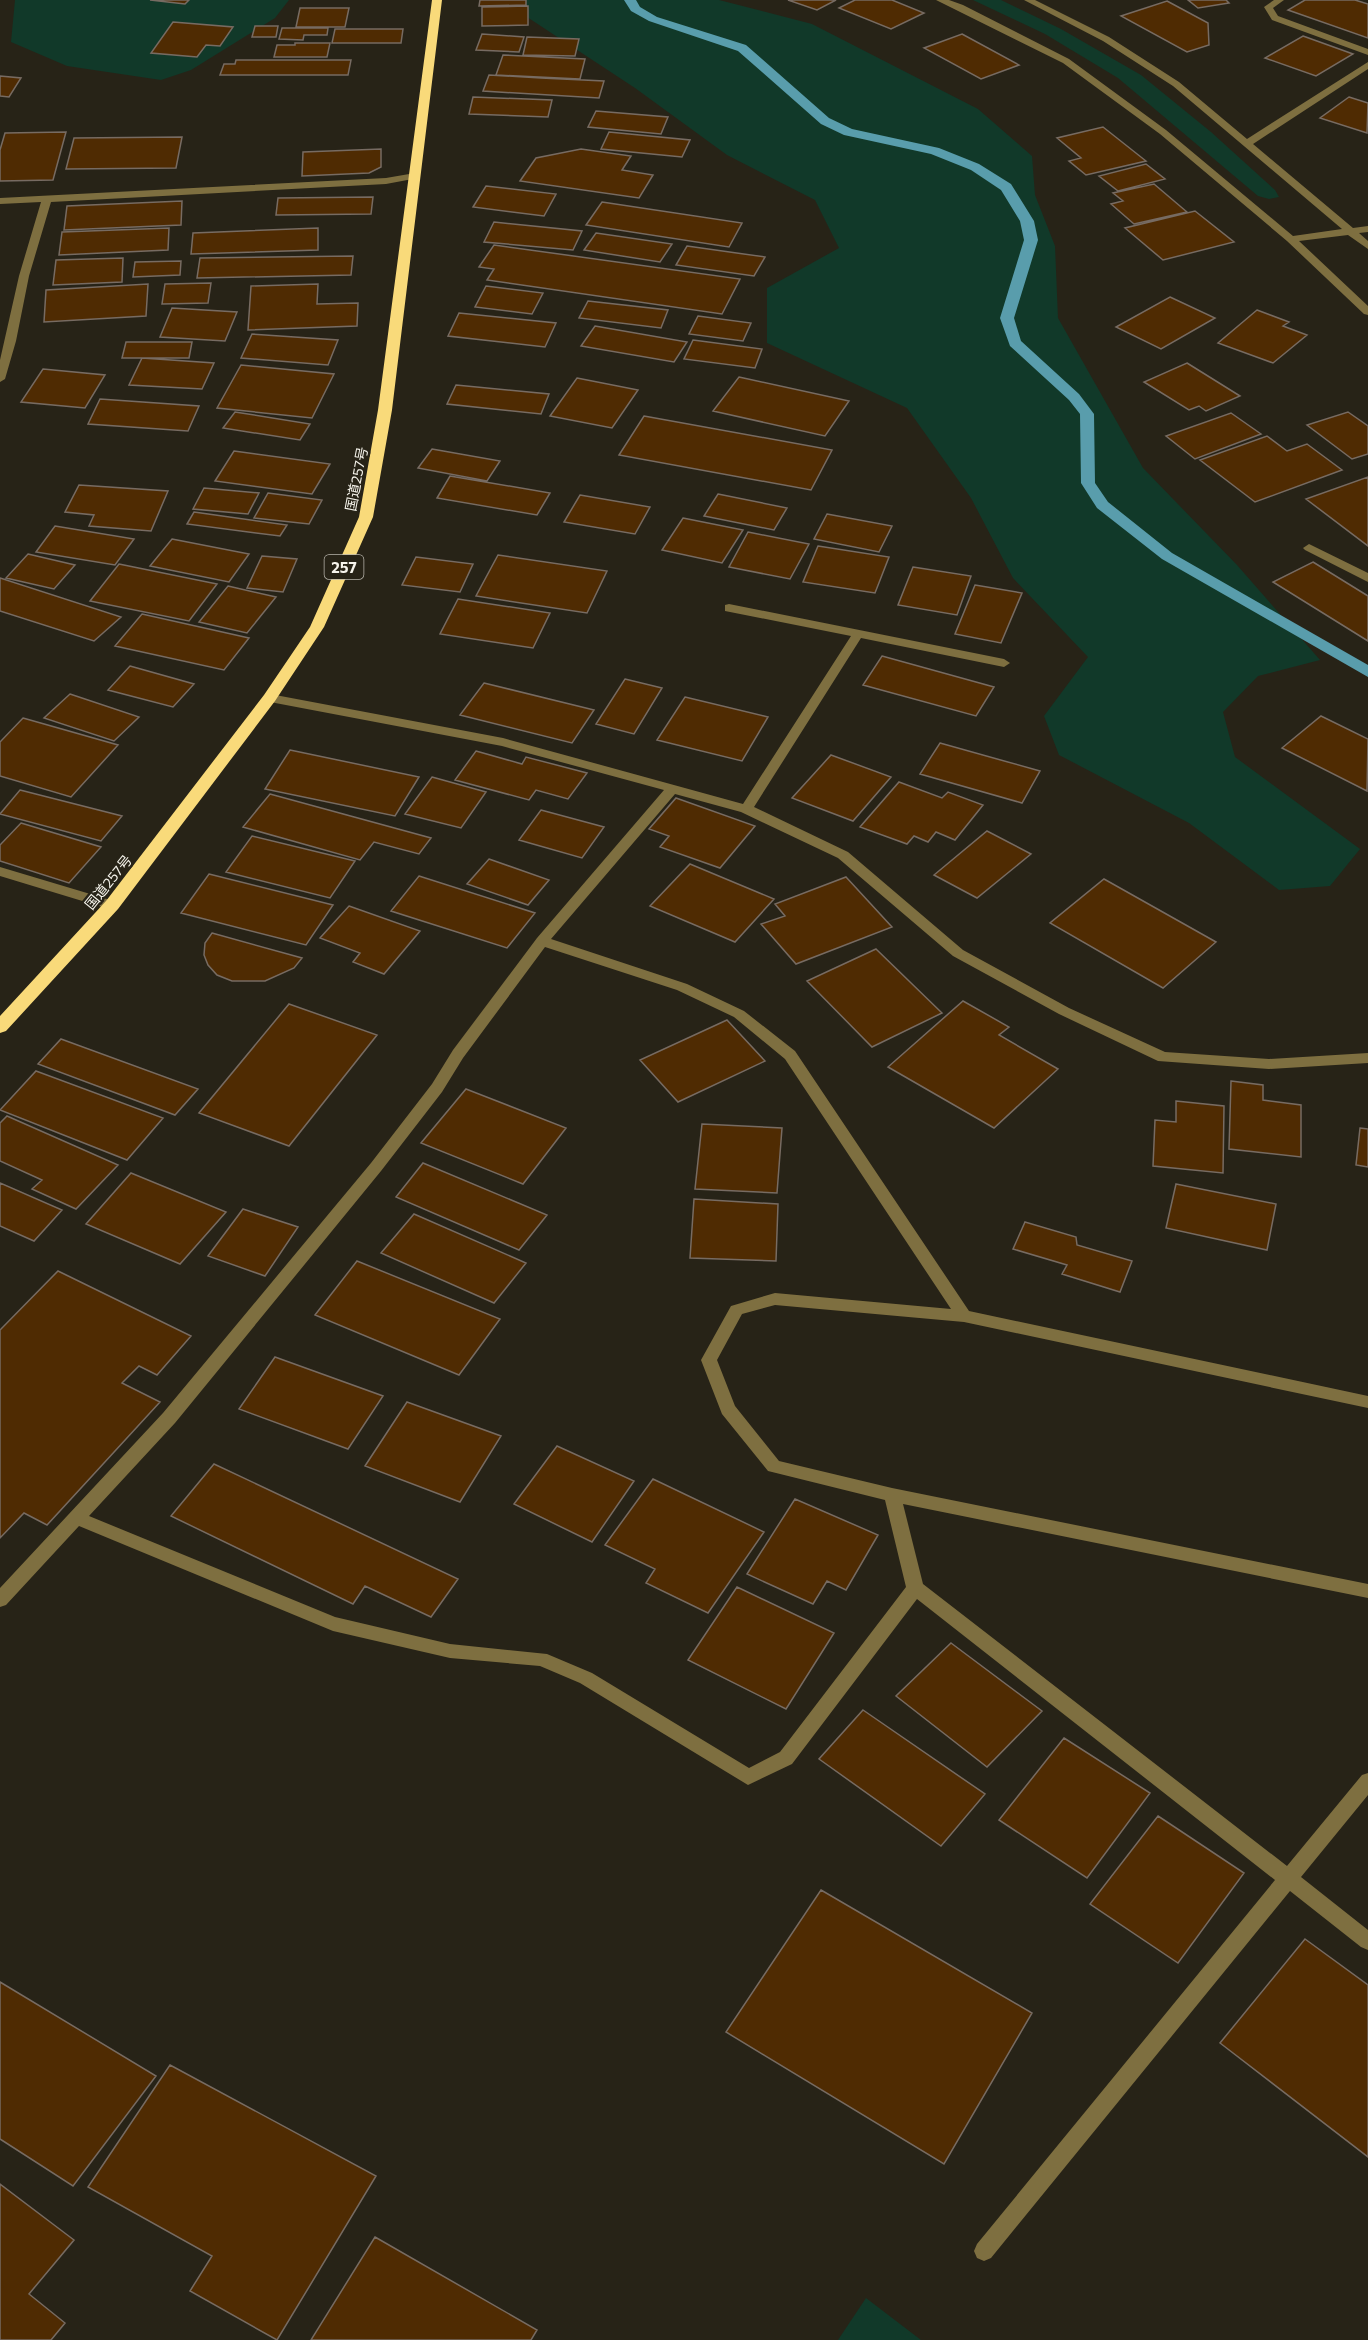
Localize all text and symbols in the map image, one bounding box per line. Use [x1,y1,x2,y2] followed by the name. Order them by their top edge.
[341,445,371,513] street label: 国道257号
[324,555,364,579] road number: 257
[81,851,135,913] street label: 国道257号

